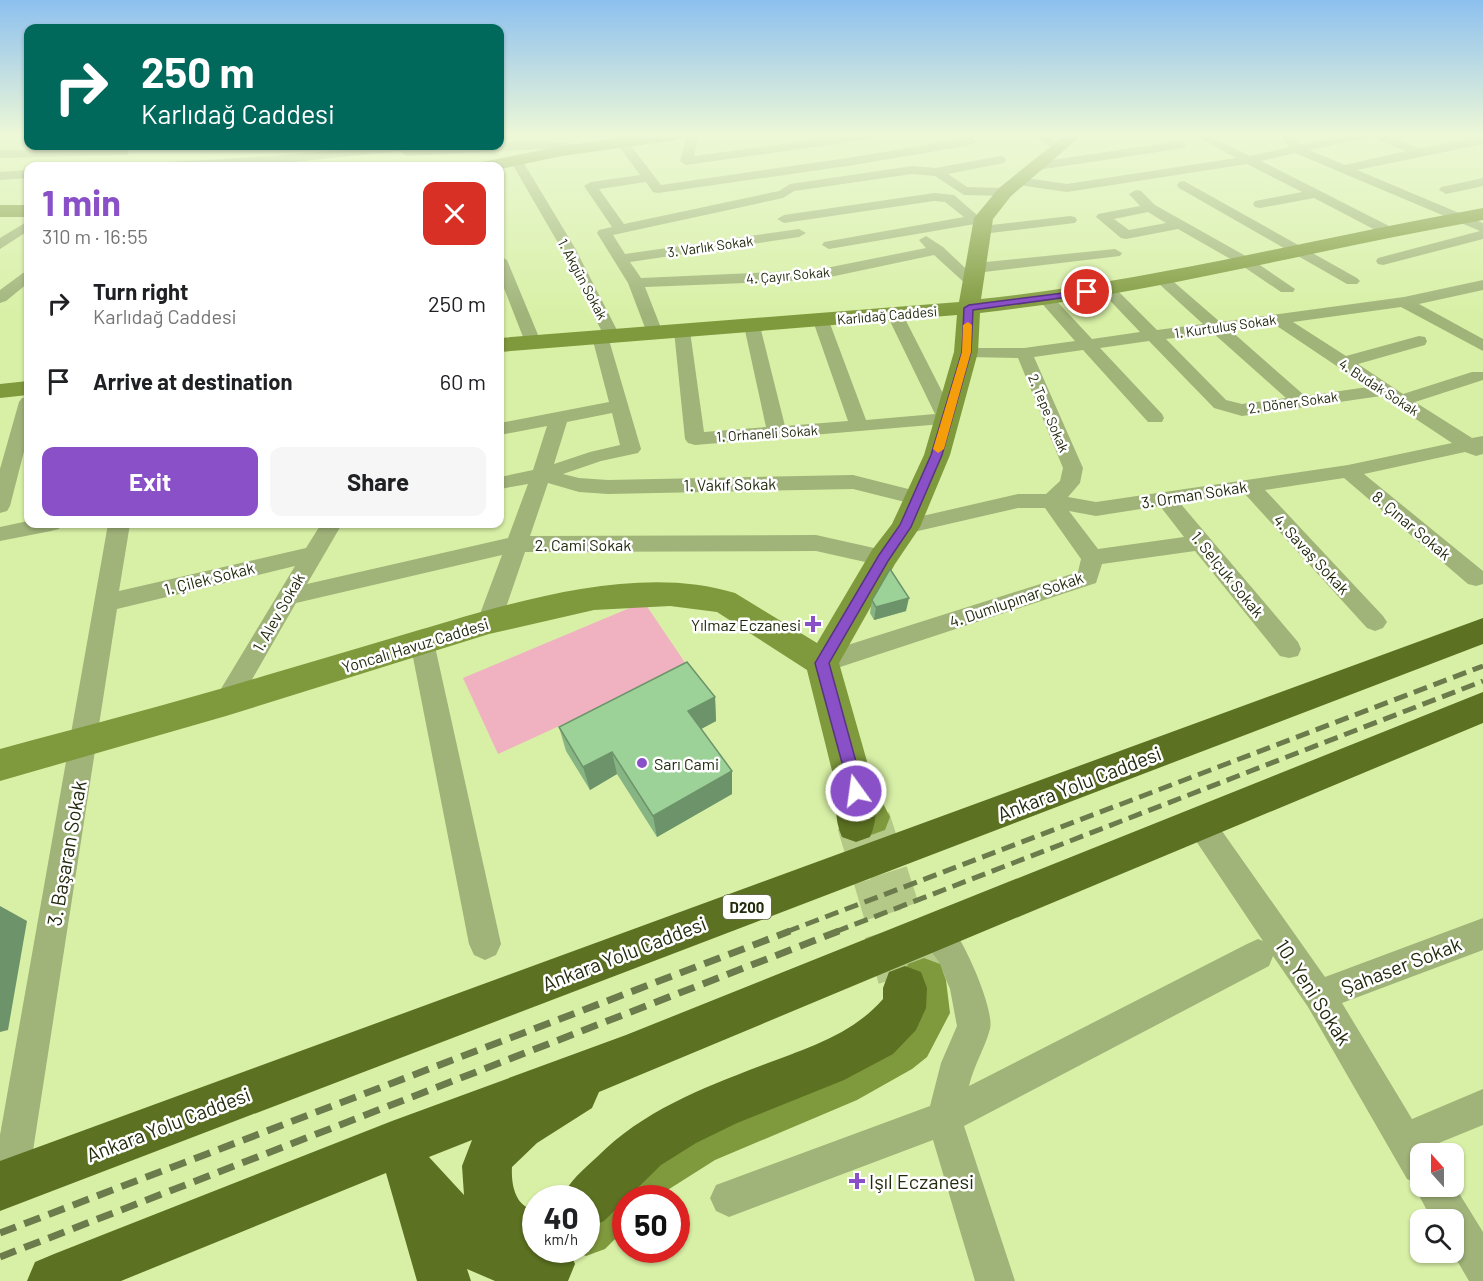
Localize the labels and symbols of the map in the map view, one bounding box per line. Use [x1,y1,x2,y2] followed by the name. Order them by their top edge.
[666,232,754,260] street label: 3. Varlık Sokak
[555,236,611,322] street label: 1. Akgün Sokak
[745,263,831,287] street label: 4. Çayır Sokak
[1061,266,1112,317] pin
[836,302,938,328] street label: Karlıdağ Caddesi
[1173,310,1277,342] street label: 1. Kurtuluş Sokak
[1336,355,1422,419] street label: 4. Budak Sokak
[1025,371,1073,455] street label: 2. Tepe Sokak
[1247,387,1339,417] street label: 2. Döner Sokak
[716,421,818,445] street label: 1. Orhaneli Sokak
[684,474,776,494] street label: 1. Vakıf Sokak
[1140,476,1248,512] street label: 3. Orman Sokak
[1369,487,1455,563] street label: 8. Çınar Sokak
[1270,510,1354,598] street label: 4. Savaş Sokak
[1188,527,1268,621] street label: 1. Selçuk Sokak
[535,535,631,554] street label: 2. Cami Sokak
[162,558,256,598] street label: 1. Çilek Sokak
[947,567,1085,631] street label: 4. Dumlupınar Sokak
[248,569,308,655] street label: 1. Alev Sokak
[339,614,491,676] street label: Yoncalı Havuz Caddesi
[691,615,801,634] place label: Yılmaz Eczanesi
[806,617,820,631] marker: Yılmaz Eczanesi
[993,741,1165,825] street label: Ankara Yolu Caddesi
[654,754,719,773] place label: Sarı Cami
[635,756,649,770] marker: Sarı Cami
[824,759,888,823] position arrow
[41,778,91,928] street label: 3. Başaran Sokak
[723,895,771,919] road number: D200
[538,911,710,995] street label: Ankara Yolu Caddesi
[1337,931,1465,999] street label: Şahaser Sokak
[1271,935,1357,1049] street label: 10. Yeni Sokak
[82,1082,254,1166] street label: Ankara Yolu Caddesi
[1410,1143,1464,1197] north arrow
[869,1169,974,1193] place label: Işıl Eczanesi
[850,1174,864,1188] marker: Işıl Eczanesi
[612,1185,690,1263] speed limit sign: 50

